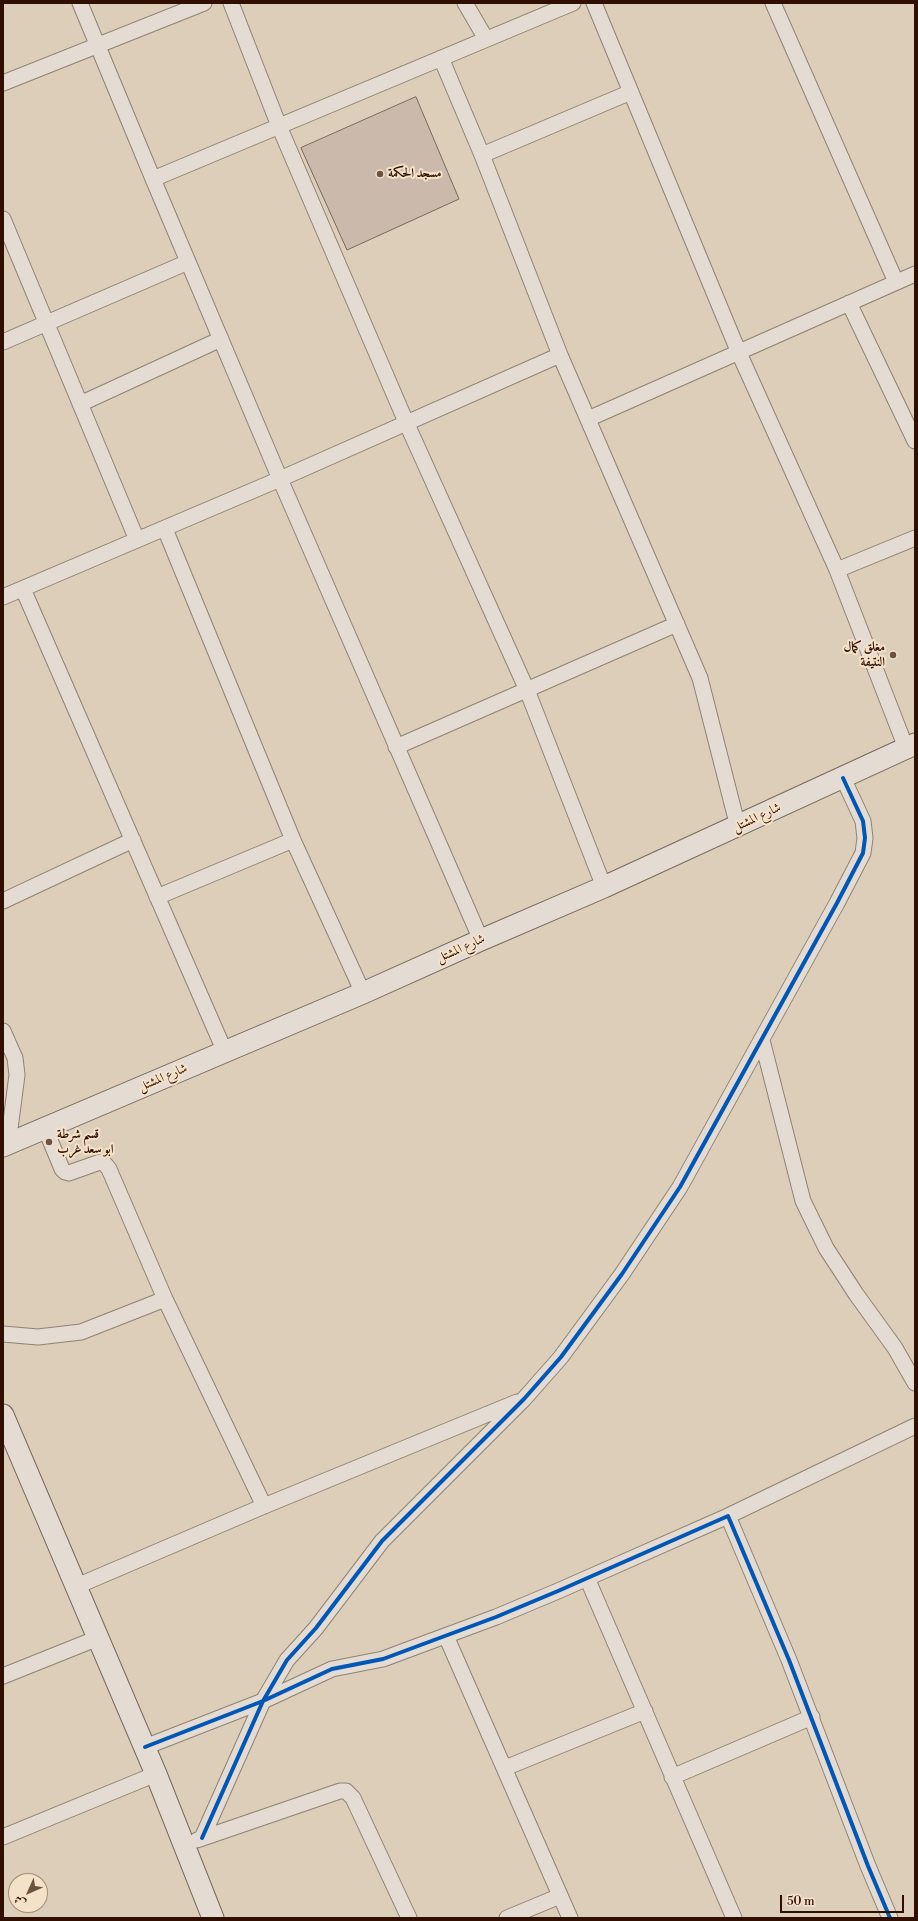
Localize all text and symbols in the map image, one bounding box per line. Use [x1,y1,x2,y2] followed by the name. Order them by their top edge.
[388,166,442,182] place label: مسجد الحكمة
[375,169,385,179] marker: مسجد الحكمة
[843,640,885,671] place label: مغلق كمال النتيفة
[888,650,898,660] marker: مغلق كمال النتيفة
[730,800,784,836] street label: شارع المشتل
[434,931,488,967] street label: شارع المشتل
[136,1061,190,1095] street label: شارع المشتل
[57,1127,114,1158] place label: قسم شرطة ابو سعد غرب
[44,1137,54,1147] marker: قسم شرطة ابو سعد غرب
[8,1873,48,1913] north arrow
[782,1887,906,1913] scale bar
[11,1892,29,1910] text: ش
[787,1894,815,1909] text: 50 m

